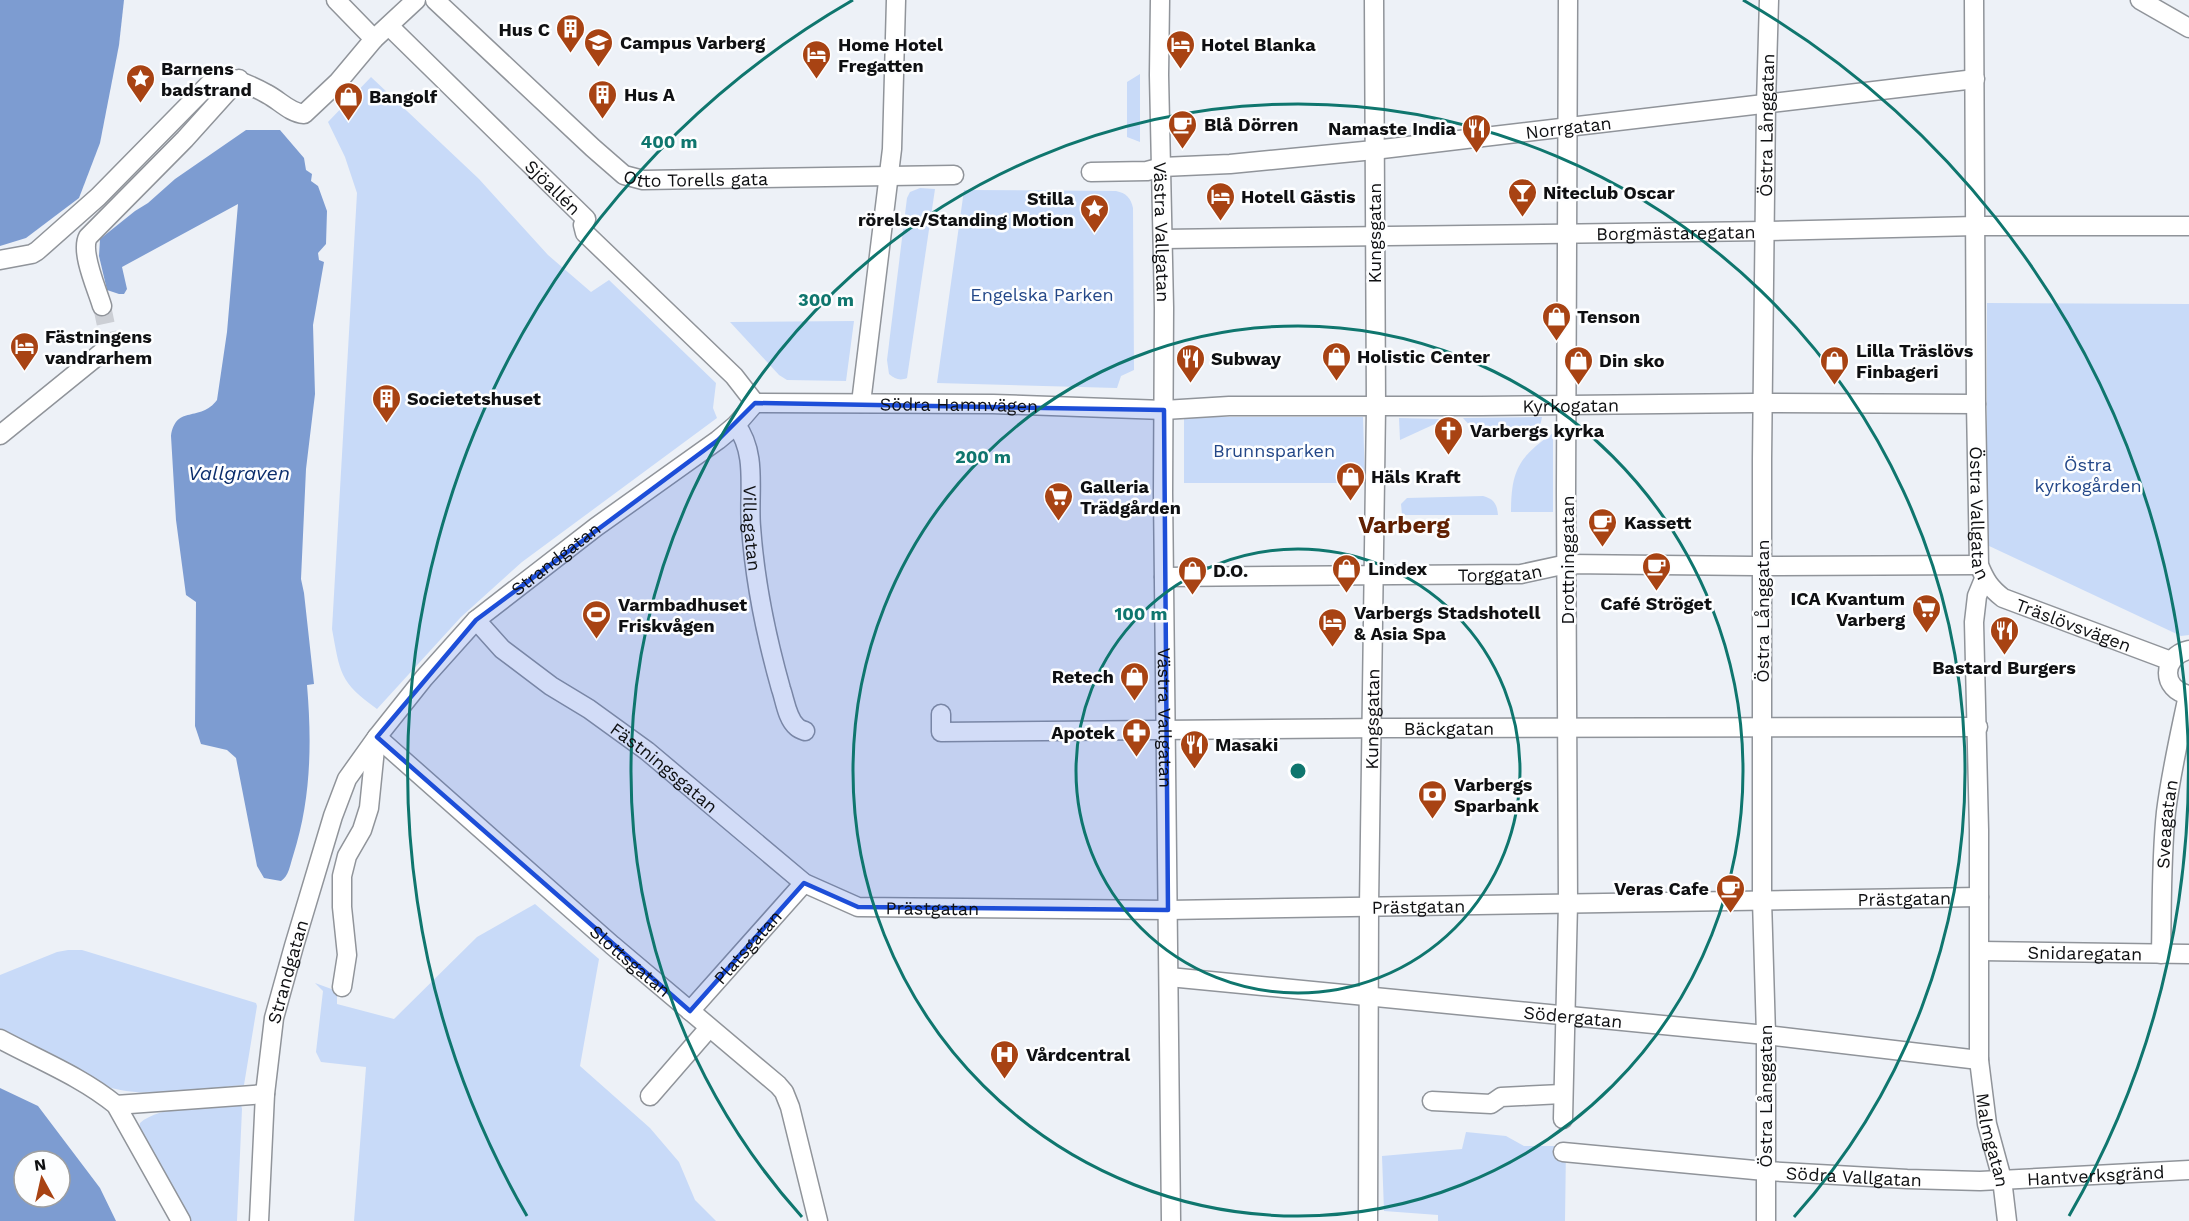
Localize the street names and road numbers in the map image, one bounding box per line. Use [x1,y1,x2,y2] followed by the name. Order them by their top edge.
[1754,53,1778,197] street label: Östra Långgatan
[1524,112,1613,143] street label: Norrgatan
[521,155,586,219] street label: Sjöallén
[1150,162,1174,302] street label: Västra Vallgatan
[621,165,768,191] street label: Otto Torells gata
[1364,183,1385,283] street label: Kungsgatan
[1596,221,1756,244] street label: Borgmästaregatan
[880,393,1039,416] street label: Södra Hamnvägen
[1522,394,1619,416] street label: Kyrkogatan
[1966,446,1994,583] street label: Östra Vallgatan
[740,485,766,572] street label: Villagatan
[1557,495,1578,625] street label: Drottninggatan
[507,517,604,600] street label: Strandgatan
[1752,539,1773,683] street label: Östra Långgatan
[1458,559,1544,585] street label: Torggatan
[2013,593,2134,656] street label: Träslövsvägen
[1154,648,1177,788] street label: Västra Vallgatan
[1360,668,1383,770] street label: Kungsgatan
[1404,717,1494,738] street label: Bäckgatan
[607,718,722,817] street label: Fästningsgatan
[2152,778,2181,869] street label: Sveagatan
[1857,887,1951,909] street label: Prästgatan
[1371,895,1465,917] street label: Prästgatan
[885,897,979,919] street label: Prästgatan
[709,906,786,988] street label: Platsgatan
[262,917,312,1026] street label: Strandgatan
[586,920,675,1001] street label: Slottsgatan
[2028,941,2142,964] street label: Snidaregatan
[1523,1001,1624,1032] street label: Södergatan
[1755,1024,1776,1168] street label: Östra Långgatan
[1973,1092,2013,1188] street label: Malmgatan
[2026,1161,2165,1189] street label: Hantverksgränd
[1785,1162,1922,1190] street label: Södra Vallgatan

